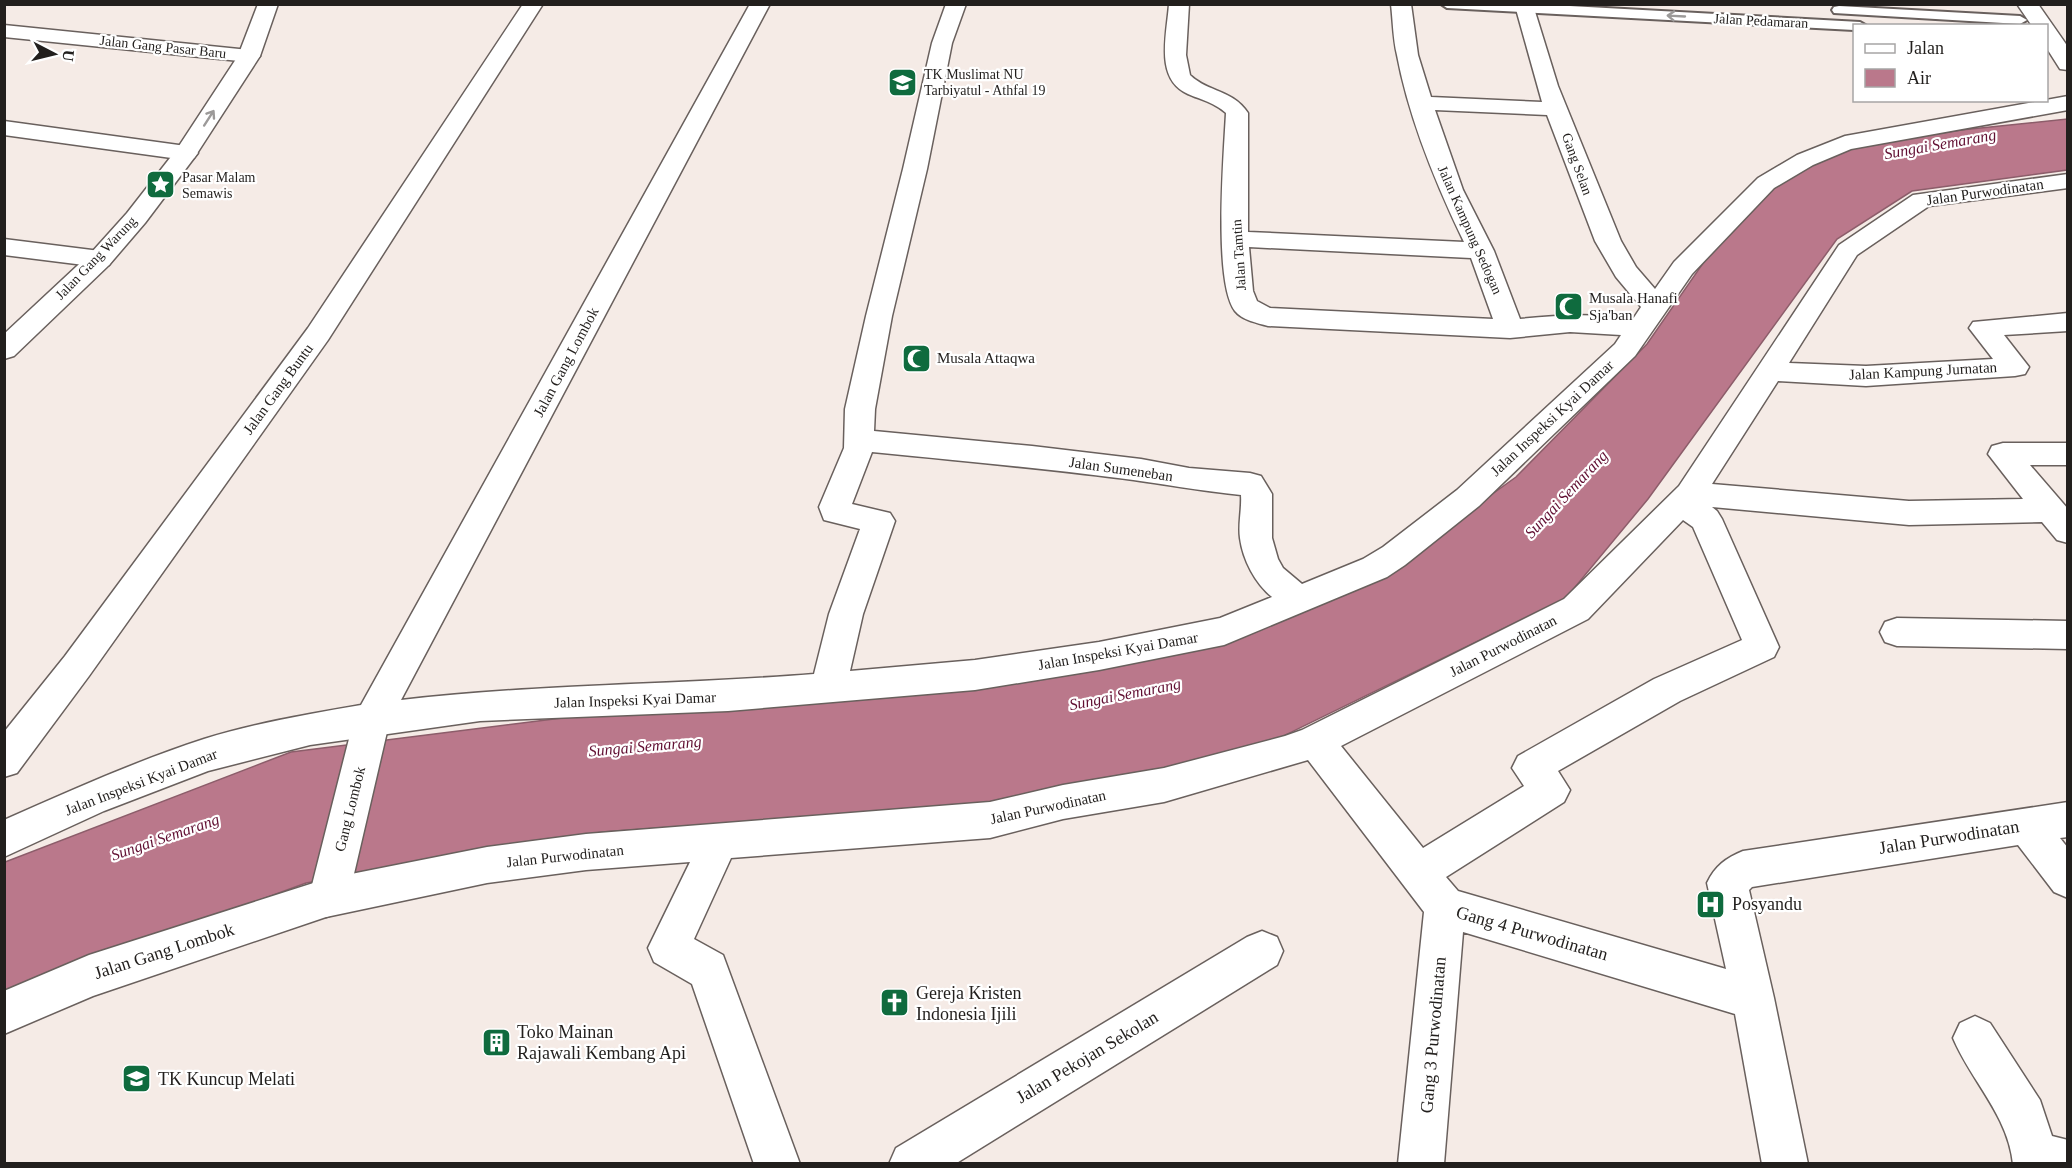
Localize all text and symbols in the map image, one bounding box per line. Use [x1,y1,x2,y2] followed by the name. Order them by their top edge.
[1667,11,1687,22] one-way arrow
[1713,11,1809,31] street label: Jalan Pedamaran
[24,24,84,84] north arrow
[1853,24,2048,102] legend
[99,33,227,61] street label: Jalan Gang Pasar Baru
[1907,38,1944,58] text: Jalan
[59,49,78,63] text: U
[887,66,919,98] school or university icon: TK Muslimat NU Tarbiyatul - Athfal 19
[924,67,1046,98] place label: TK Muslimat NU Tarbiyatul - Athfal 19
[1907,68,1931,88] text: Air
[203,110,215,127] one-way arrow
[1883,126,1997,163] water label: Sungai Semarang
[1559,131,1595,197] street label: Gang Selan
[1435,163,1505,297] street label: Jalan Kampung Sedogan
[145,169,177,201] place icon: Pasar Malam Semawis
[182,170,256,201] place label: Pasar Malam Semawis
[1926,176,2045,208] street label: Jalan Purwodinatan
[52,213,140,303] street label: Jalan Gang Warung
[1229,219,1249,291] street label: Jalan Tamtin
[1589,290,1678,323] place label: Musala Hanafi Sja'ban
[1552,291,1584,323] mosque icon: Musala Hanafi Sja'ban
[530,304,602,419] street label: Jalan Gang Lombok
[240,340,316,437] street label: Jalan Gang Buntu
[900,342,932,374] mosque icon: Musala Attaqwa
[937,350,1035,366] place label: Musala Attaqwa
[1487,357,1617,479] street label: Jalan Inspeksi Kyai Damar
[1849,359,1998,383] street label: Jalan Kampung Jurnatan
[1521,447,1612,542] water label: Sungai Semarang
[1068,454,1174,484] street label: Jalan Sumeneban
[1447,612,1560,680] street label: Jalan Purwodinatan
[1037,629,1199,673] street label: Jalan Inspeksi Kyai Damar
[1068,675,1182,714] water label: Sungai Semarang
[554,689,716,711] street label: Jalan Inspeksi Kyai Damar
[588,733,702,760] water label: Sungai Semarang
[62,745,220,819] street label: Jalan Inspeksi Kyai Damar
[332,764,368,853] street label: Gang Lombok
[989,787,1108,827] street label: Jalan Purwodinatan
[109,811,222,864] water label: Sungai Semarang
[1878,816,2020,858] street label: Jalan Purwodinatan
[506,842,625,870] street label: Jalan Purwodinatan
[1695,888,1727,920] hospital icon: Posyandu
[1732,894,1802,914] place label: Posyandu
[1454,902,1610,964] street label: Gang 4 Purwodinatan
[91,919,237,983] street label: Jalan Gang Lombok
[1416,956,1450,1114] street label: Gang 3 Purwodinatan
[916,983,1021,1024] place label: Gereja Kristen Indonesia Ijili
[879,987,911,1019] church icon: Gereja Kristen Indonesia Ijili
[1012,1007,1162,1107] street label: Jalan Pekojan Sekolan
[517,1022,686,1063] place label: Toko Mainan Rajawali Kembang Api
[480,1026,512,1058] building icon: Toko Mainan Rajawali Kembang Api
[121,1063,153,1095] school or university icon: TK Kuncup Melati
[158,1069,295,1089] place label: TK Kuncup Melati

